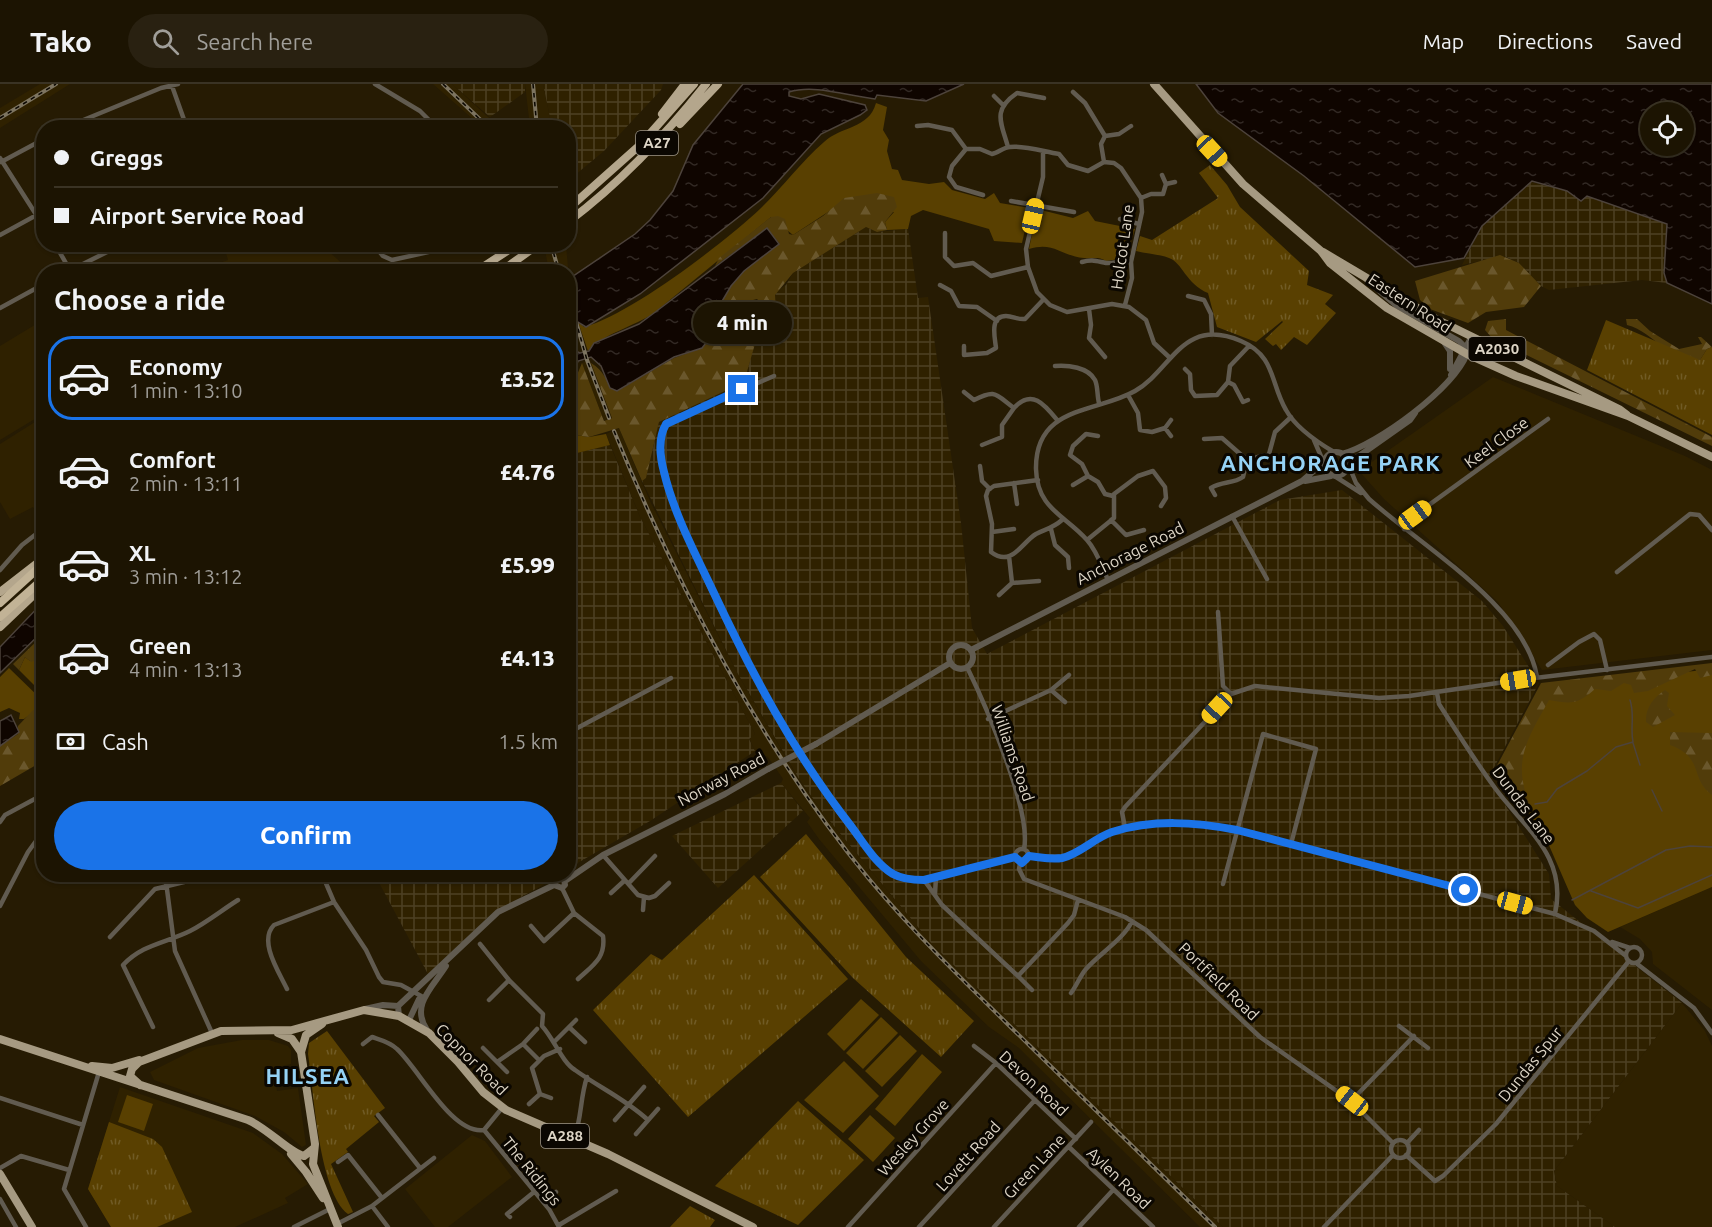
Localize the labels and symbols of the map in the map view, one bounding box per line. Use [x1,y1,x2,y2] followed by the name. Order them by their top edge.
[636,131,678,155] road number: A27
[1193,132,1231,170] car
[1020,196,1046,236] car
[1107,203,1137,291] street label: Holcot Lane
[1365,270,1455,336] street label: Eastern Road
[692,302,792,344] callout: 4 min
[1468,337,1526,361] road number: A2030
[728,375,755,402] route end
[1461,413,1531,471] street label: Keel Close
[1221,450,1441,475] district label: ANCHORAGE PARK
[1395,497,1435,533] car
[1073,518,1187,588] street label: Anchorage Road
[1499,668,1537,692] car
[1198,689,1236,727] car
[988,702,1038,804] street label: Williams Road
[674,749,768,809] street label: Norway Road
[1489,763,1559,847] street label: Dundas Lane
[1451,876,1478,903] route start
[1495,890,1535,916] car
[1175,938,1263,1024] street label: Portfield Road
[433,1020,511,1098] street label: Copnor Road
[1494,1023,1566,1105] street label: Dundas Spur
[996,1047,1072,1119] street label: Devon Road
[265,1063,351,1088] district label: HILSEA
[1332,1083,1372,1119] car
[874,1095,952,1179] street label: Wesley Grove
[932,1118,1004,1194] street label: Lovett Road
[541,1124,589,1148] road number: A288
[1000,1130,1068,1202] street label: Green Lane
[499,1133,565,1209] street label: The Ridings
[1084,1143,1154,1213] street label: Aylen Road

